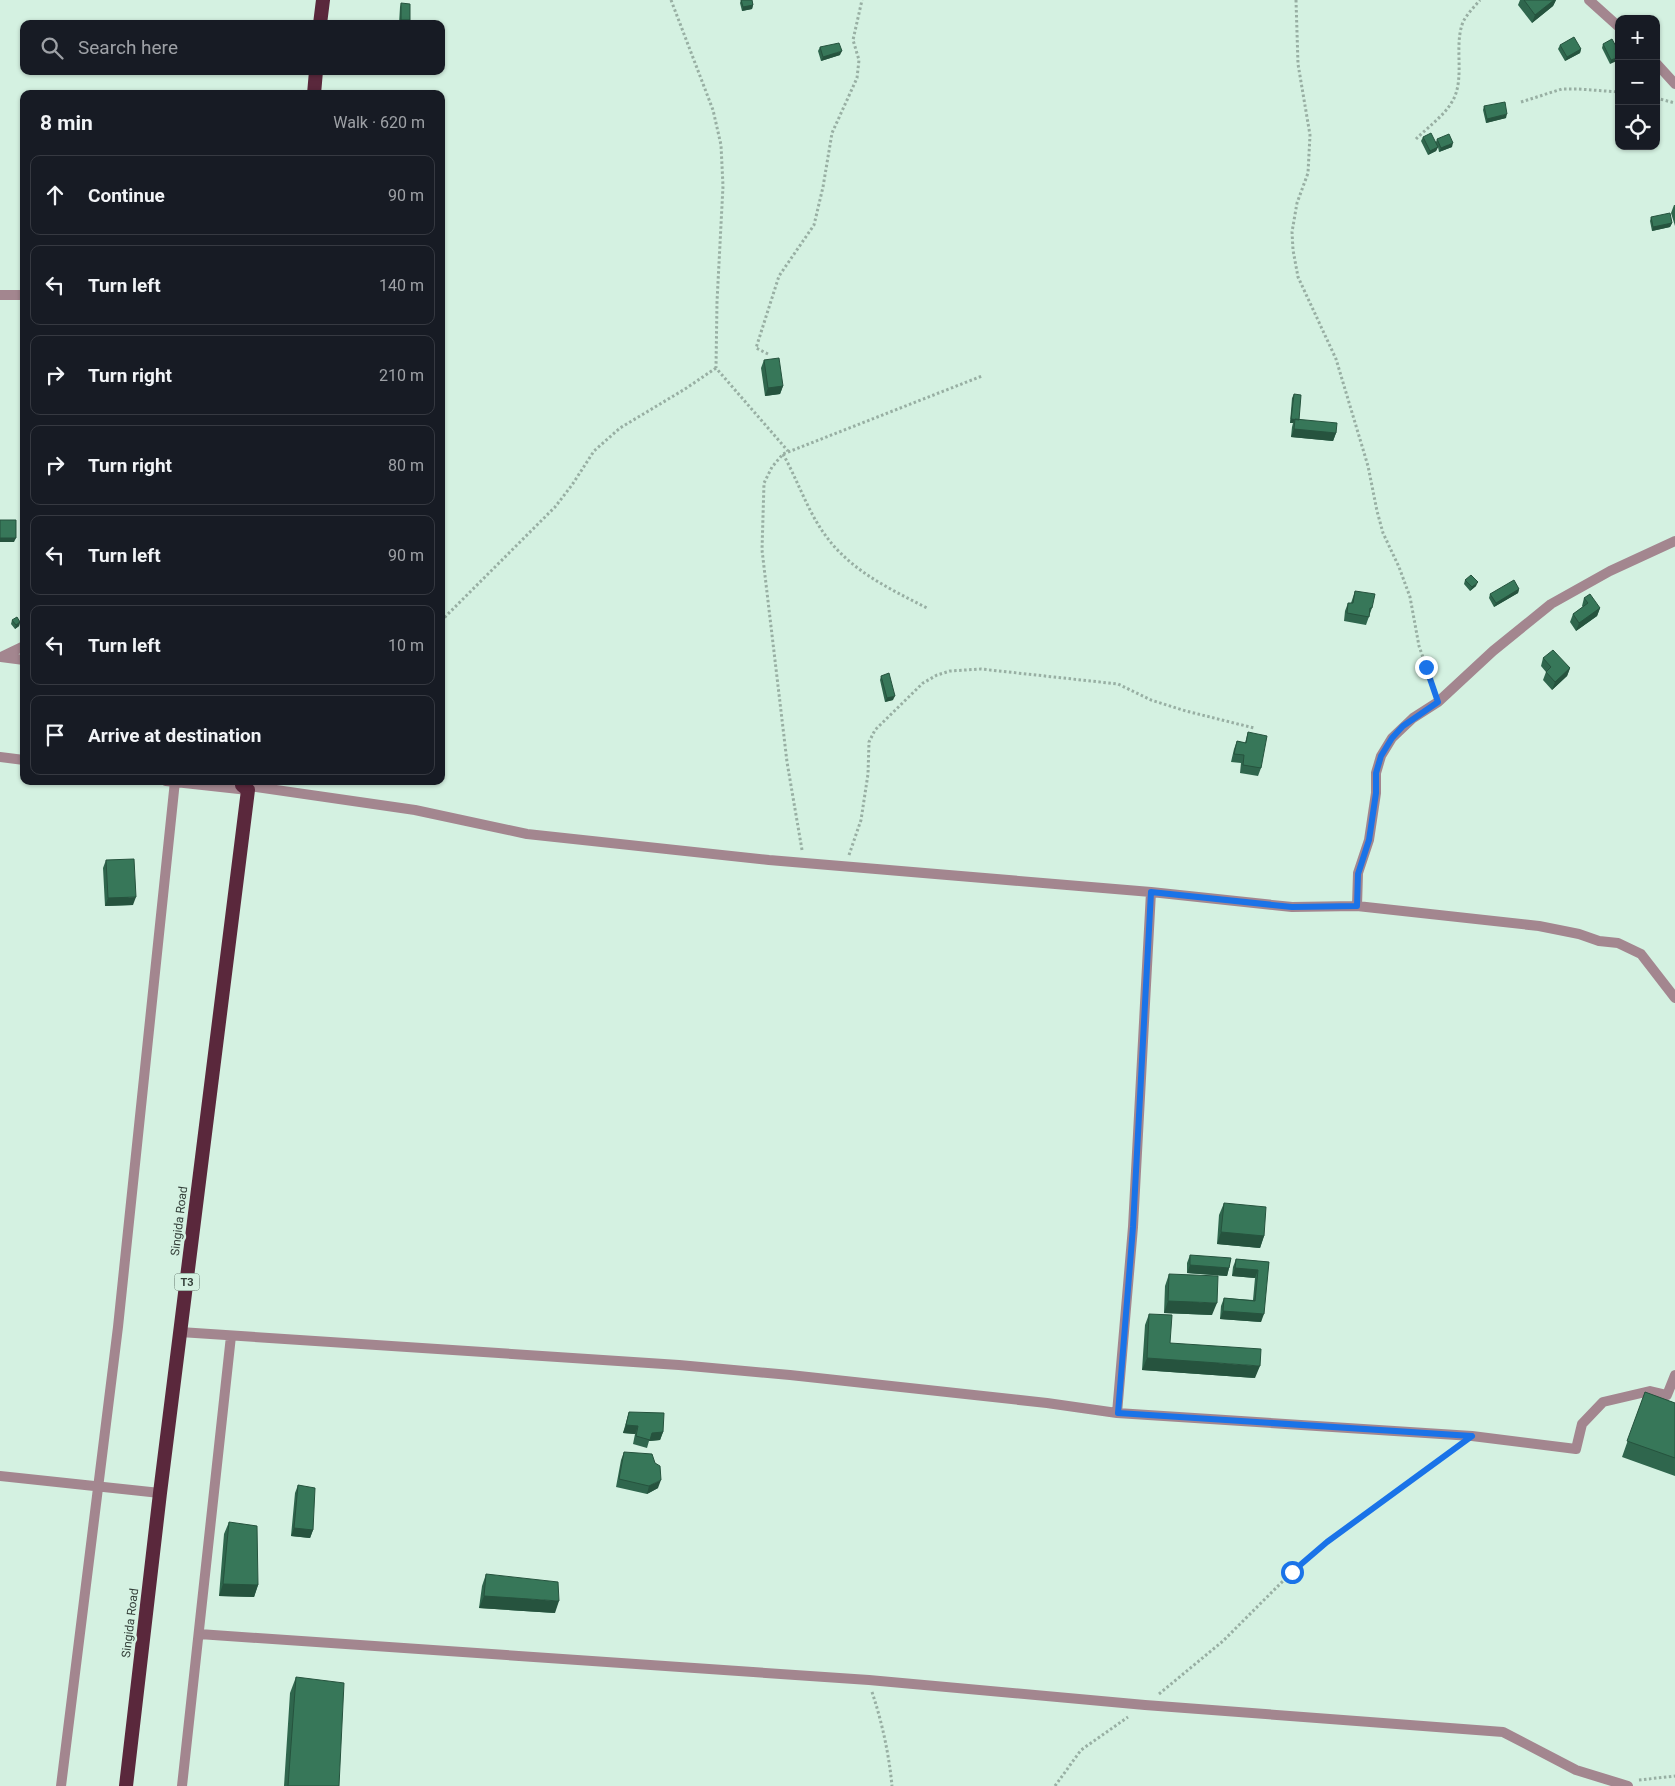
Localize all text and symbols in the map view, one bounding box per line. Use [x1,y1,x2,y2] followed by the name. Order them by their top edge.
[1615,15,1660,150] map controls
[1615,15,1660,60] button: +
[20,20,445,75] search box
[38,34,66,62] icon: search
[78,36,178,59] text: Search here
[1615,60,1660,105] button: −
[1615,105,1660,150] button: locate
[40,111,93,135] text: 8 min
[333,113,425,132] text: Walk · 620 m
[41,181,69,209] icon: ahead
[88,184,165,207] text: Continue
[388,186,424,205] text: 90 m
[41,271,69,299] icon: left
[88,274,161,297] text: Turn left
[379,276,424,295] text: 140 m
[41,361,69,389] icon: right
[88,364,172,387] text: Turn right
[379,366,424,385] text: 210 m
[41,451,69,479] icon: right
[88,454,172,477] text: Turn right
[388,456,424,475] text: 80 m
[41,541,69,569] icon: left
[88,544,161,567] text: Turn left
[388,546,424,565] text: 90 m
[41,631,69,659] icon: left
[88,634,161,657] text: Turn left
[388,636,424,655] text: 10 m
[1415,656,1438,679] route end
[41,721,69,749] icon: arrive
[88,724,261,747] text: Arrive at destination
[168,1185,190,1257] street label: Singida Road
[174,1274,200,1290] road number: T3
[1281,1561,1304,1584] route start
[119,1587,141,1659] street label: Singida Road

